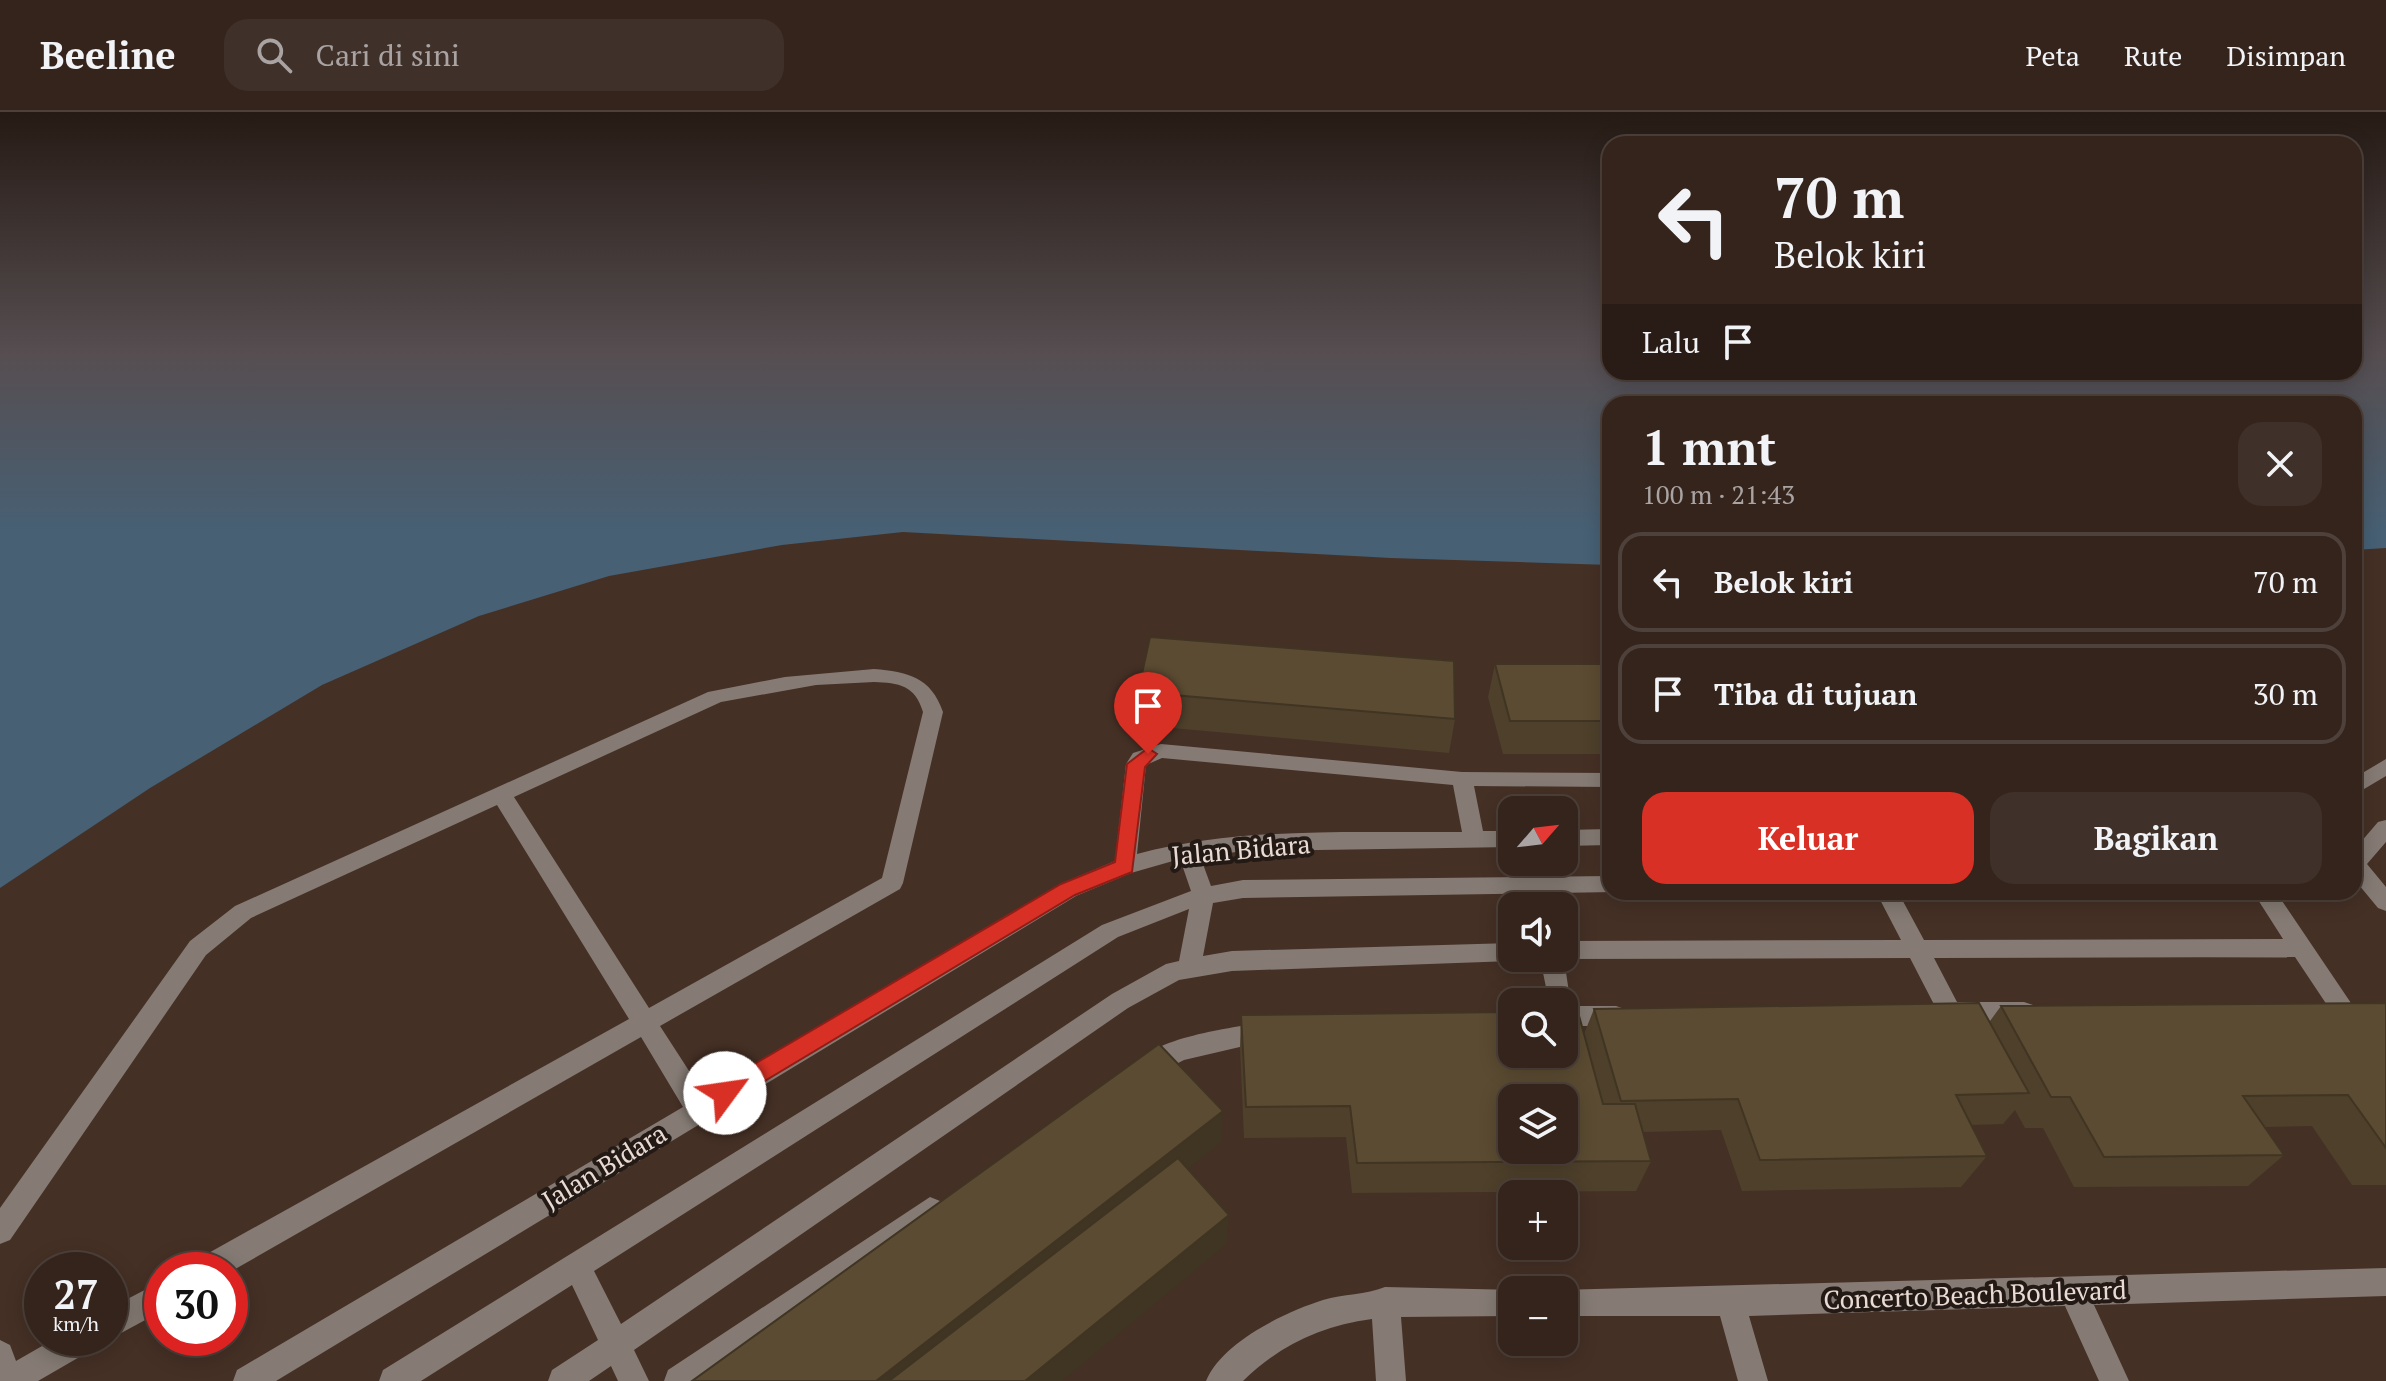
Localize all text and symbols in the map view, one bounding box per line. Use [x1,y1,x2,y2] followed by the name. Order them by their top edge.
[224,19,784,91] search box
[40,30,176,80] text: Beeline
[252,33,296,77] icon: search
[316,35,460,75] text: Cari di sini
[2026,37,2080,74] text: Peta
[2124,37,2182,74] text: Rute
[2226,37,2346,74] text: Disimpan
[1774,160,1904,234] text: 70 m
[1642,168,1746,272] icon: left
[1774,231,1926,278] text: Belok kiri
[1716,320,1760,364] icon: arrive
[1642,322,1700,362] text: Lalu
[1642,415,1777,479] text: 1 mnt
[2238,422,2322,506] button: close
[1642,477,1795,511] text: 100 m · 21:43
[1646,560,1690,604] icon: left
[1714,562,1853,602] text: Belok kiri
[2253,562,2318,602] text: 70 m
[1114,672,1182,754] pin
[1646,672,1690,716] icon: arrive
[1714,674,1917,714] text: Tiba di tujuan
[2253,674,2318,714] text: 30 m
[1126,684,1170,728] icon: arrive
[1642,792,1974,884] button: Keluar
[1990,792,2322,884] button: Bagikan
[1498,796,1578,876] north arrow
[1498,796,1578,1356] map controls
[1170,826,1312,872] street label: Jalan Bidara
[1498,892,1578,972] button: sound
[1498,988,1578,1068] button: search
[683,1051,767,1135] position arrow
[1498,1084,1578,1164] button: layers
[536,1116,672,1216] street label: Jalan Bidara
[1498,1180,1578,1260] button: +
[144,1252,248,1356] speed limit sign: 30
[53,1267,99,1320] text: 27
[1823,1272,2127,1316] street label: Concerto Beach Boulevard
[1498,1276,1578,1356] button: −
[53,1310,99,1337] text: km/h

